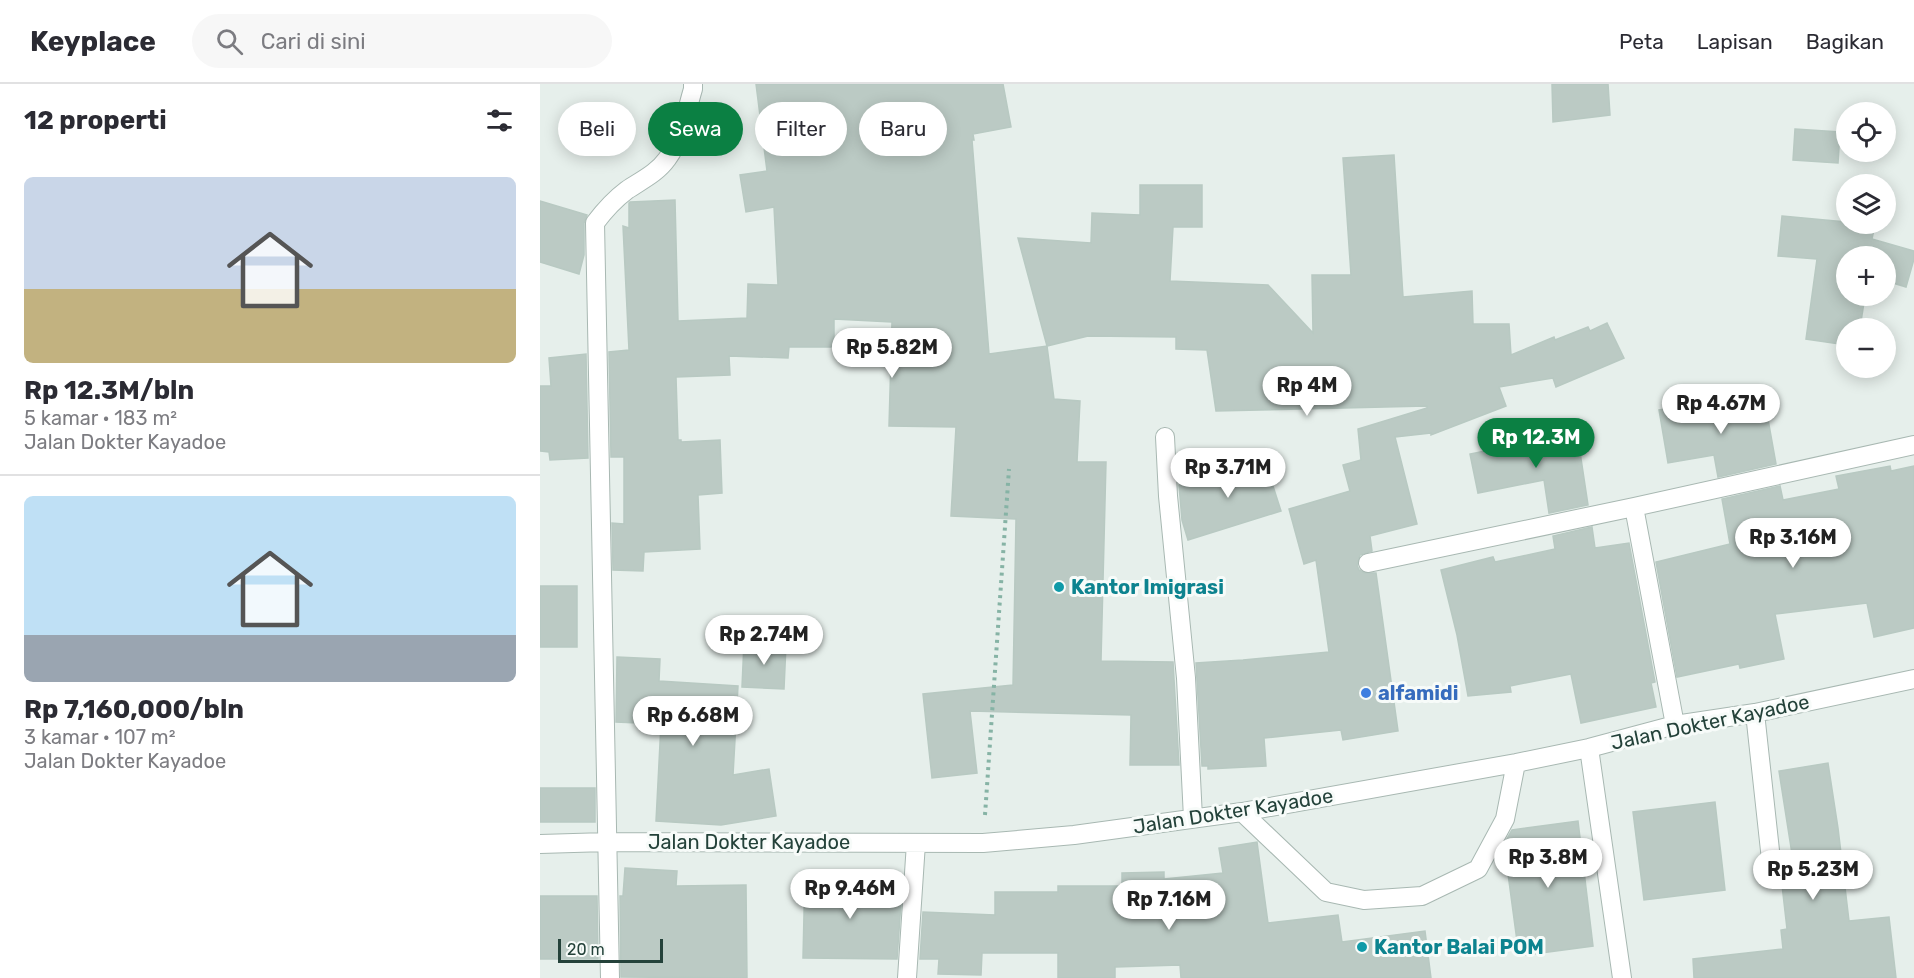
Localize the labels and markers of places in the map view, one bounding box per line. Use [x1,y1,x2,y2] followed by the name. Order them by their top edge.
[830,328,954,379] pin: Rp 5.82M
[1265,366,1349,417] pin: Rp 4M
[1659,384,1783,435] pin: Rp 4.67M
[1474,418,1598,469] pin: Rp 12.3M
[1166,448,1290,499] pin: Rp 3.71M
[1731,518,1855,569] pin: Rp 3.16M
[1071,575,1224,599] place label: Kantor Imigrasi
[1052,580,1066,594] marker: Kantor Imigrasi
[702,615,826,666] pin: Rp 2.74M
[1378,681,1458,705] place label: alfamidi
[1359,686,1373,700] marker: alfamidi
[631,696,755,747] pin: Rp 6.68M
[1493,838,1603,889] pin: Rp 3.8M
[1751,850,1875,901] pin: Rp 5.23M
[788,869,912,920] pin: Rp 9.46M
[1107,880,1231,931] pin: Rp 7.16M
[1374,935,1544,959] place label: Kantor Balai POM
[1355,940,1369,954] marker: Kantor Balai POM

